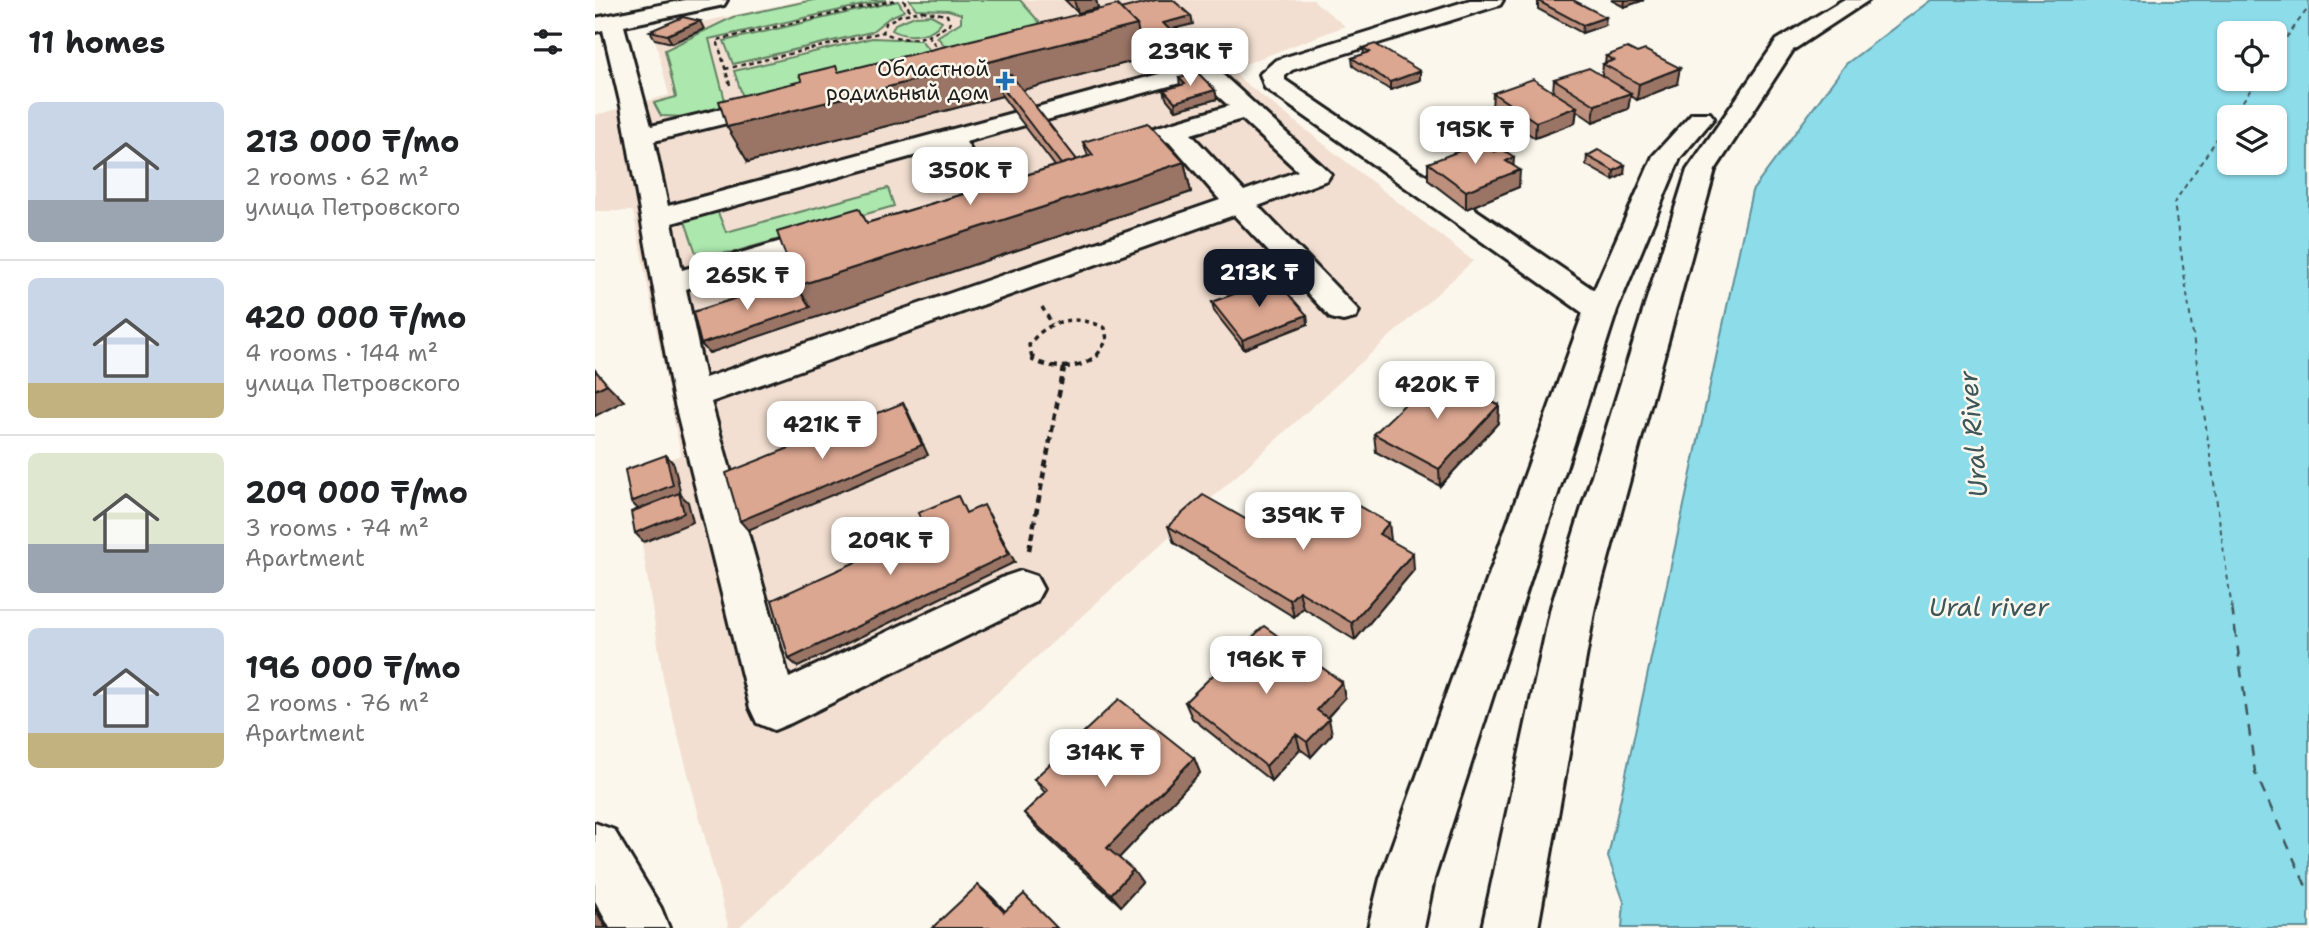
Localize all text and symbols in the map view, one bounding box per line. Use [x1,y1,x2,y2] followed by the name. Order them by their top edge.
[2217,21,2287,175] map controls
[2217,21,2287,91] button: locate
[28,22,165,63] text: 11 homes
[529,23,567,61] icon: filters
[1133,28,1247,88] pin: 239K ₸
[1147,36,1233,66] text: 239K ₸
[826,55,989,107] place label: Областной родильный дом
[995,71,1015,91] marker: Областной родильный дом
[2217,105,2287,175] button: layers
[1418,106,1532,166] pin: 195K ₸
[1436,114,1514,144] text: 195K ₸
[245,121,460,162] text: 213 000 ₸/mo
[84,130,168,214] icon: home
[913,148,1027,207] pin: 350K ₸
[928,155,1012,185] text: 350K ₸
[245,162,429,192] text: 2 rooms · 62 m²
[245,192,460,222] text: улица Петровского
[1202,250,1316,309] pin: 213K ₸
[690,252,804,312] pin: 265K ₸
[1219,257,1299,287] text: 213K ₸
[705,260,789,290] text: 265K ₸
[245,297,467,338] text: 420 000 ₸/mo
[84,306,168,390] icon: home
[245,338,438,368] text: 4 rooms · 144 m²
[1380,362,1494,421] pin: 420K ₸
[245,368,460,398] text: улица Петровского
[1949,368,1995,499] water label: Ural River
[1395,369,1479,399] text: 420K ₸
[765,402,879,461] pin: 421K ₸
[783,409,861,439] text: 421K ₸
[245,472,468,513] text: 209 000 ₸/mo
[84,481,168,565] icon: home
[1246,492,1360,552] pin: 359K ₸
[1261,500,1345,530] text: 359K ₸
[245,513,429,543] text: 3 rooms · 74 m²
[833,518,947,577] pin: 209K ₸
[847,525,933,555] text: 209K ₸
[245,543,365,573] text: Apartment
[1929,589,2050,624] water label: Ural river
[1209,636,1323,696] pin: 196K ₸
[1226,644,1306,674] text: 196K ₸
[245,647,461,688] text: 196 000 ₸/mo
[84,656,168,740] icon: home
[245,688,429,718] text: 2 rooms · 76 m²
[245,718,365,748] text: Apartment
[1048,730,1162,789] pin: 314K ₸
[1065,737,1145,767] text: 314K ₸

